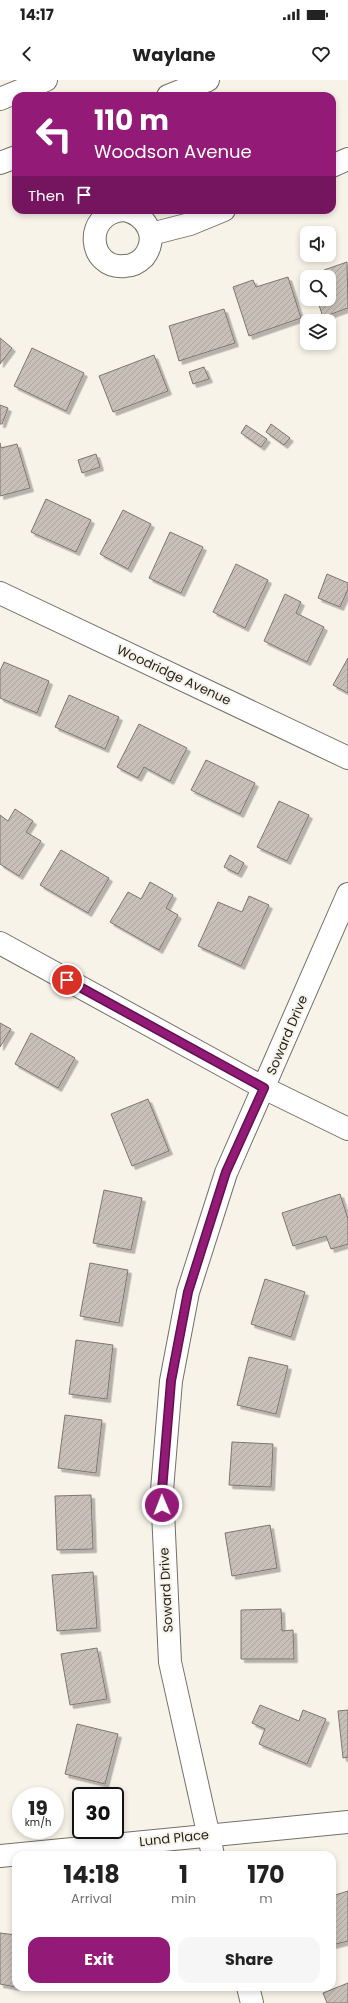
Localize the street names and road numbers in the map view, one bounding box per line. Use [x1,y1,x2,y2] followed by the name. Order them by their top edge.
[114,640,234,710] street label: Woodridge Avenue
[262,992,312,1078] street label: Soward Drive
[154,1547,178,1633] street label: Soward Drive
[138,1825,210,1851] street label: Lund Place

